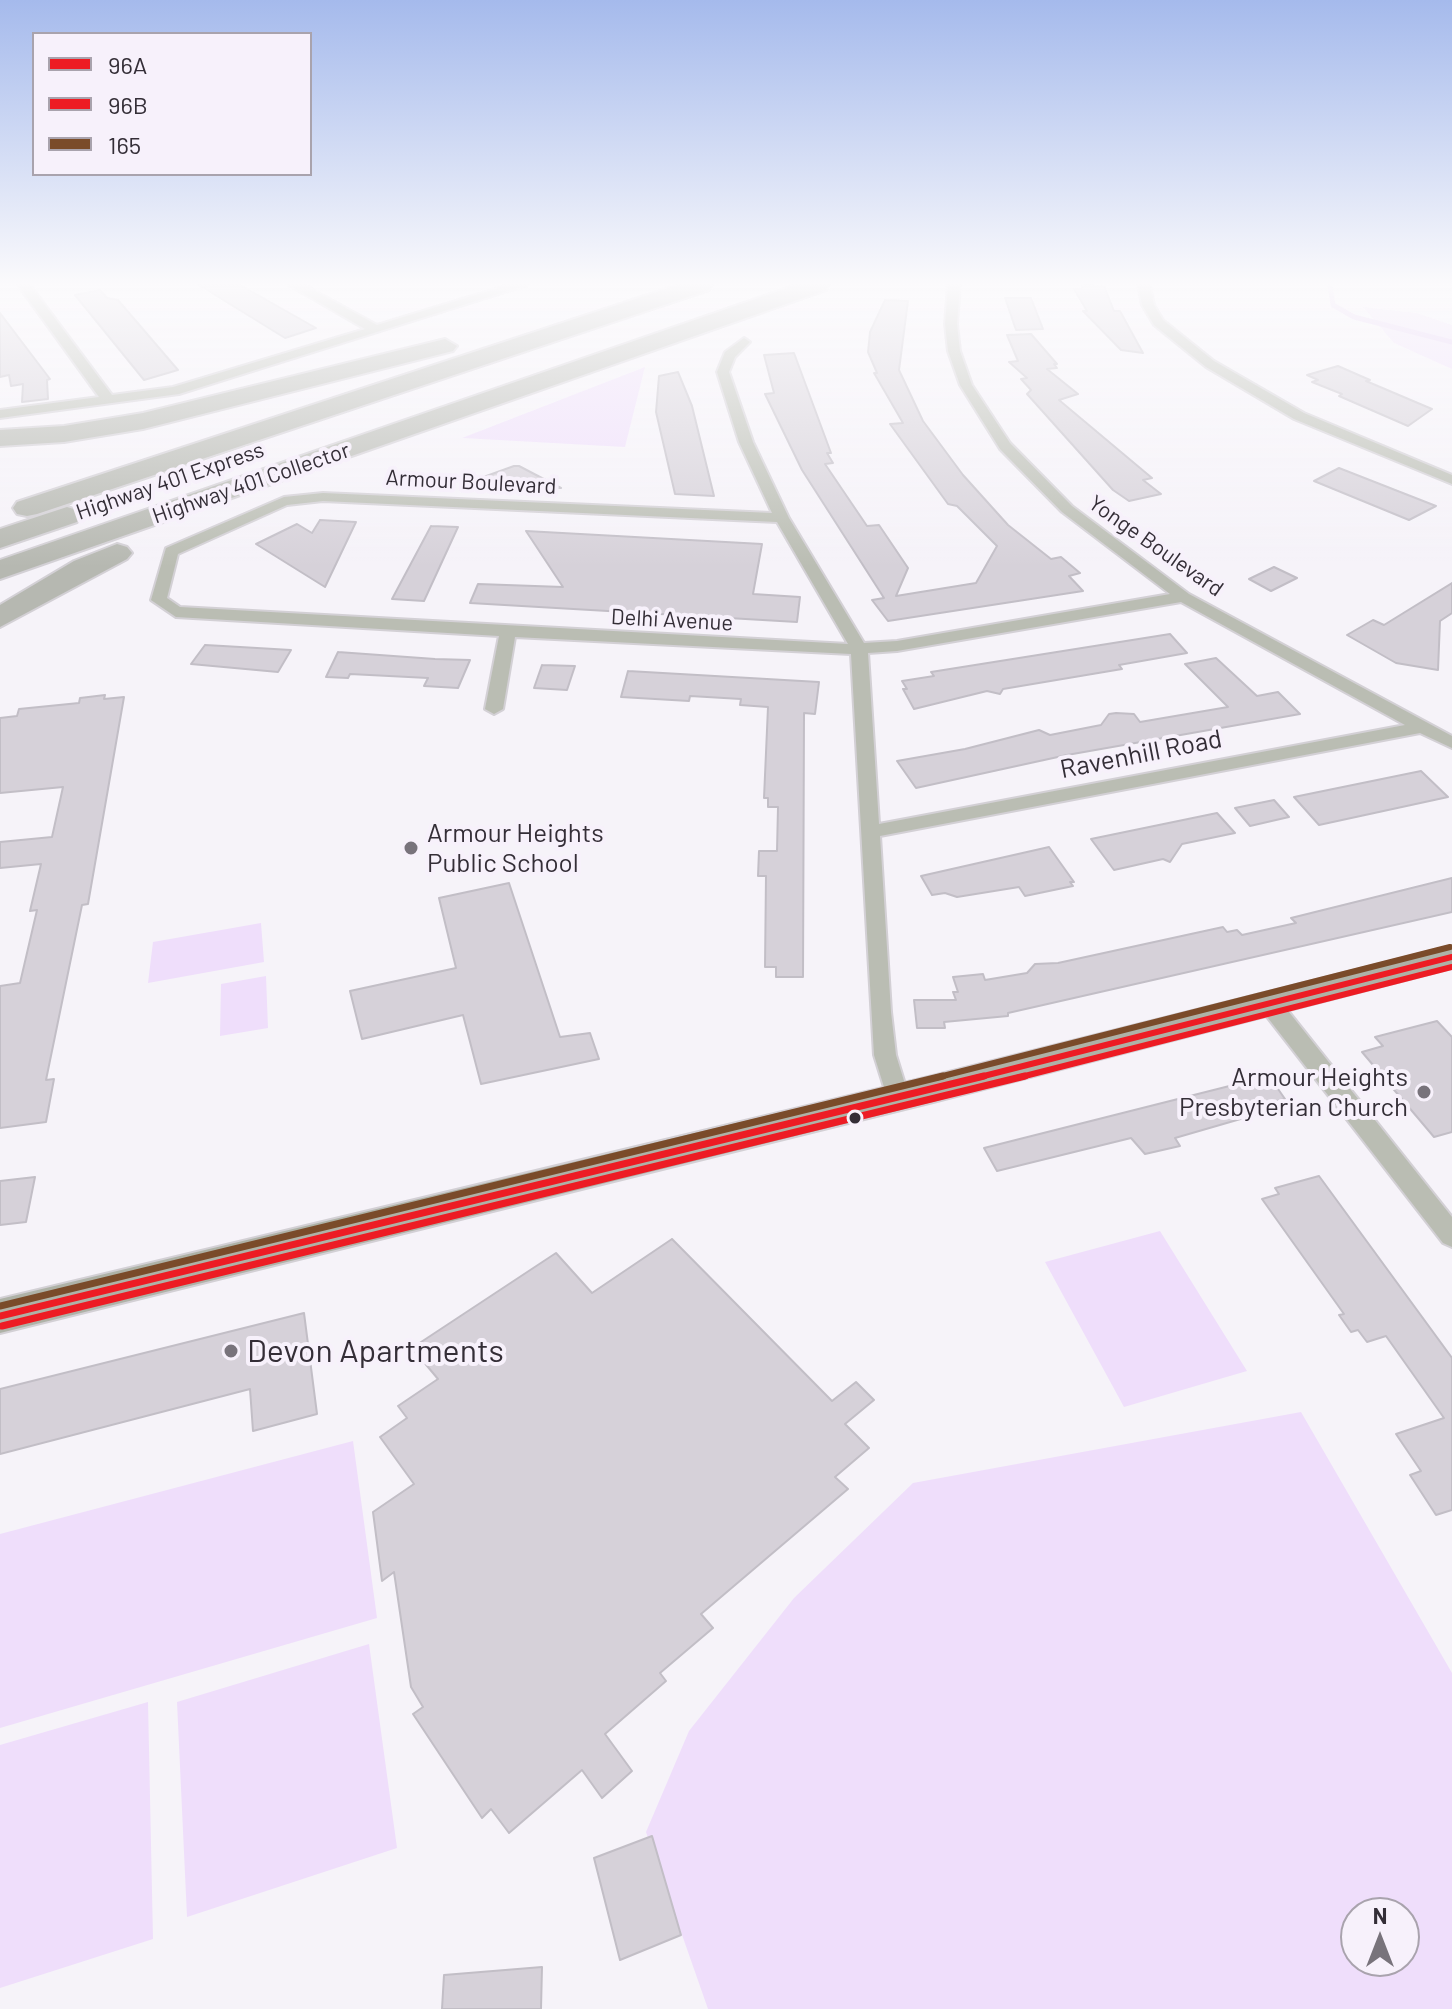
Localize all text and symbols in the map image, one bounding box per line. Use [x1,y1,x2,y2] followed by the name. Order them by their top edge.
[32,32,312,176] legend
[108,50,147,79] text: 96A
[108,90,148,119] text: 96B
[108,130,141,159] text: 165
[73,436,267,526] street label: Highway 401 Express
[149,437,353,529] street label: Highway 401 Collector
[385,464,557,500] street label: Armour Boulevard
[1084,490,1228,602] street label: Yonge Boulevard
[610,604,734,636] street label: Delhi Avenue
[1057,723,1225,785] street label: Ravenhill Road
[427,817,604,878] place label: Armour Heights Public School
[402,839,420,857] marker: Armour Heights Public School
[1179,1061,1408,1122] place label: Armour Heights Presbyterian Church
[1415,1083,1433,1101] marker: Armour Heights Presbyterian Church
[847,1110,863,1126] unlabelled marker
[247,1332,504,1370] place label: Devon Apartments
[222,1342,240,1360] marker: Devon Apartments
[1340,1897,1420,1977] north arrow
[1373,1902,1387,1928] text: N

